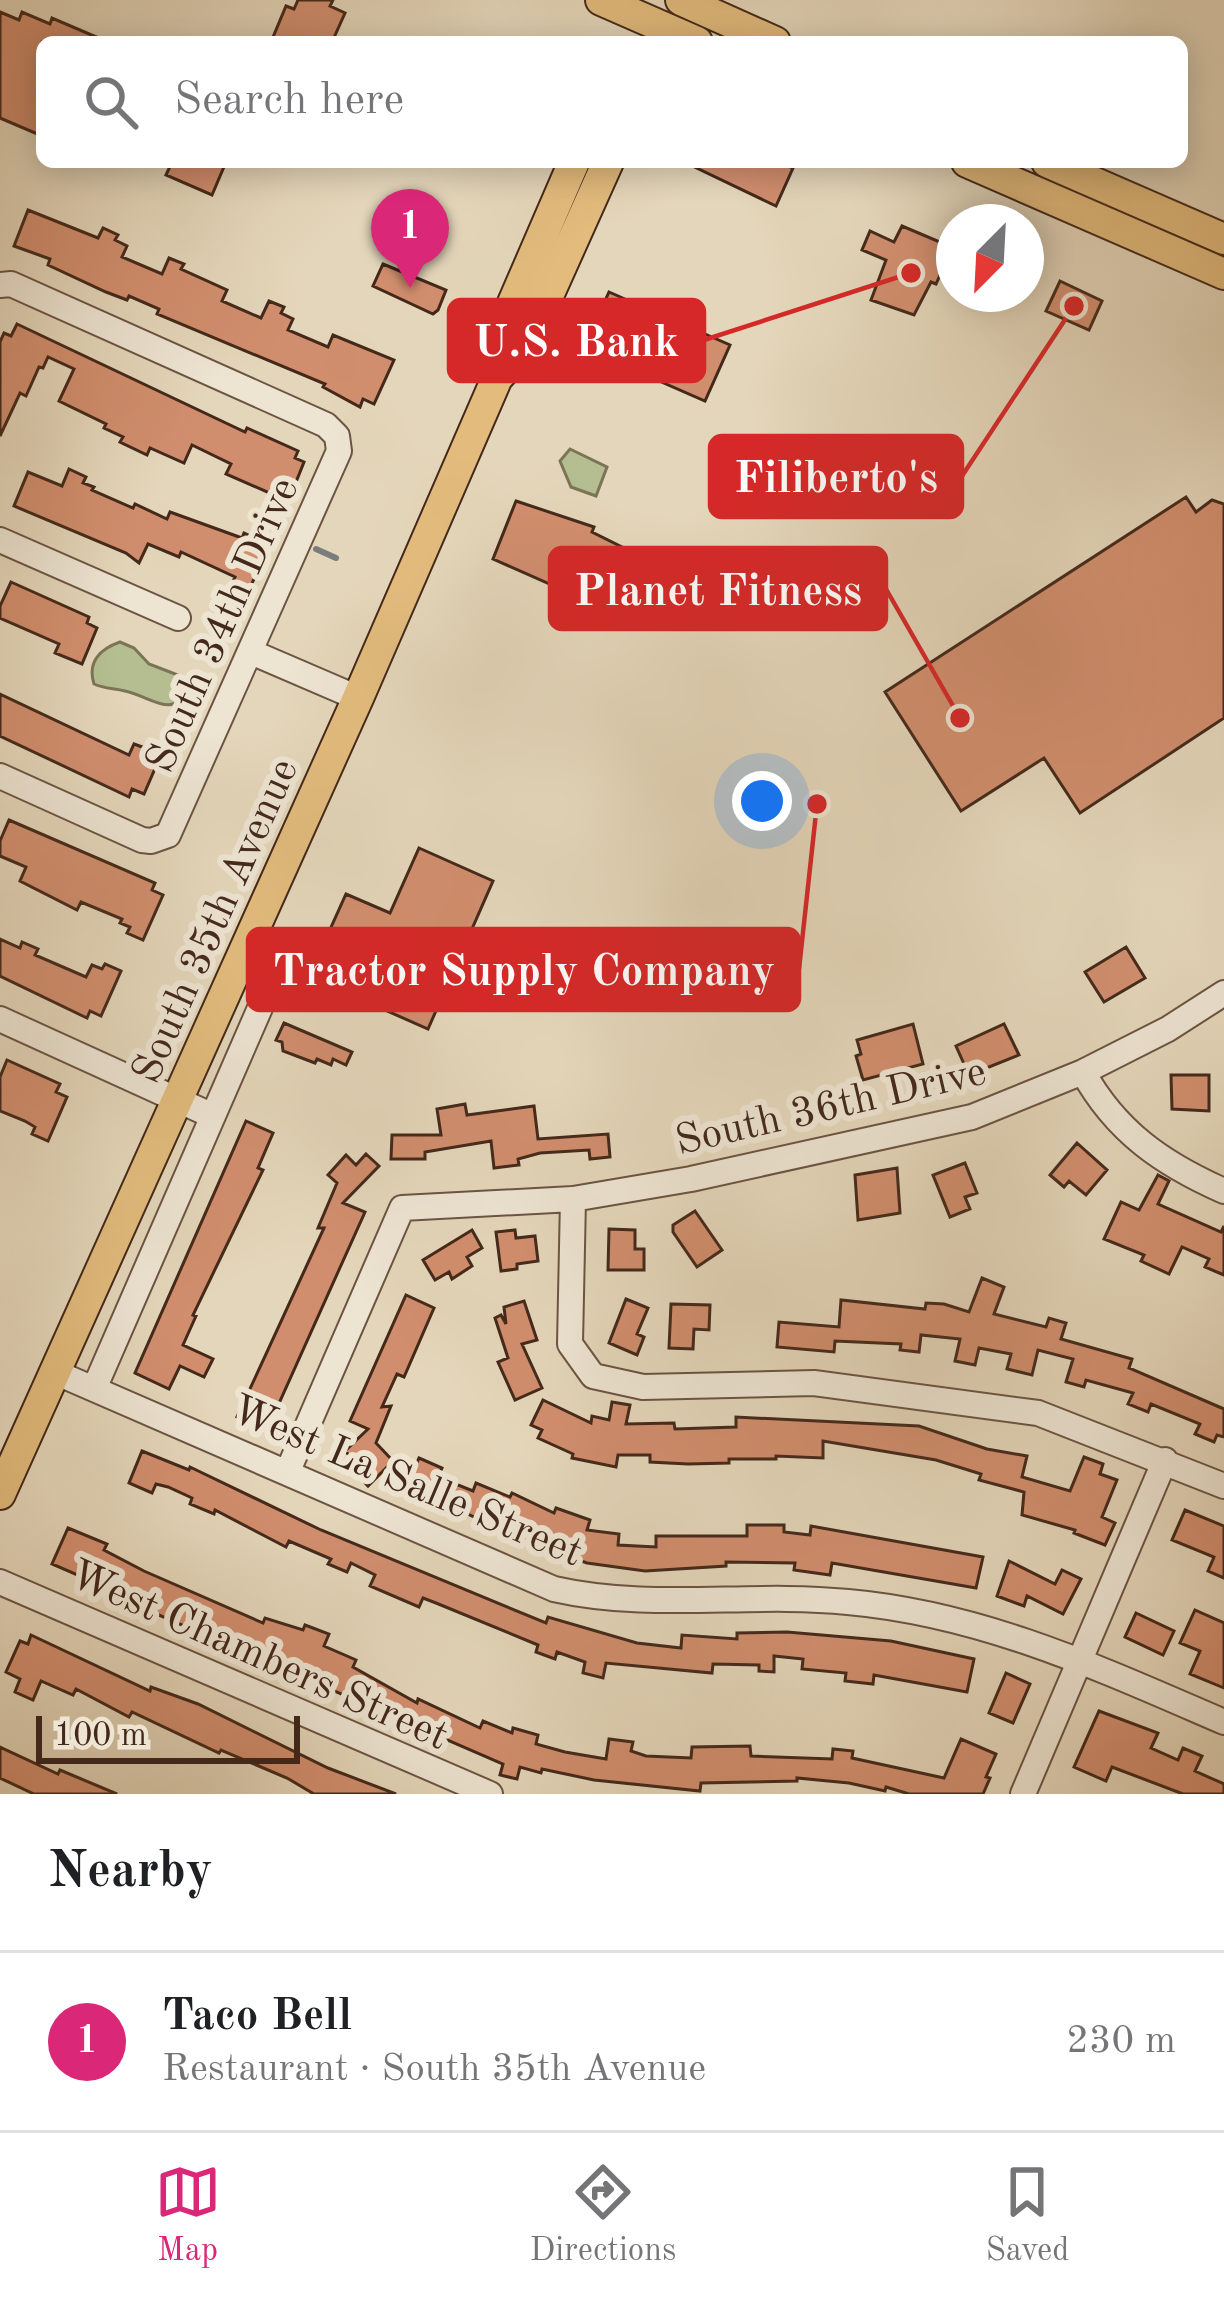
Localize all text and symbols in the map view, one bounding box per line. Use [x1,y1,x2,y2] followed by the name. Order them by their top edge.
[36,36,1188,168] search box
[78,69,144,135] icon: search
[174,79,404,124] text: Search here
[371,189,449,288] pin: 1
[936,204,1044,312] north arrow
[449,300,704,381] callout: U.S. Bank
[473,322,679,367] text: U.S. Bank
[710,436,962,517] callout: Filiberto's
[734,458,938,503] text: Filiberto's
[140,472,307,779] street label: South 34th Drive
[550,548,886,629] callout: Planet Fitness
[574,571,862,616] text: Planet Fitness
[126,753,307,1090] street label: South 35th Avenue
[732,771,792,831] your location
[248,929,799,1010] callout: Tractor Supply Company
[273,951,775,996] text: Tractor Supply Company
[671,1052,990,1164] street label: South 36th Drive
[225,1390,588,1576] street label: West La Salle Street
[63,1554,454,1759] street label: West Chambers Street
[36,1710,300,1763] scale bar
[54,1720,147,1753] text: 100 m
[48,1847,213,1898] text: Nearby
[162,1995,352,2040] text: Taco Bell
[76,2022,98,2061] text: 1
[1066,2022,1176,2061] text: 230 m
[162,2050,706,2089] text: Restaurant · South 35th Avenue
[155,2159,221,2272] tab: Map
[530,2159,676,2272] tab: Directions
[985,2159,1069,2272] tab: Saved

